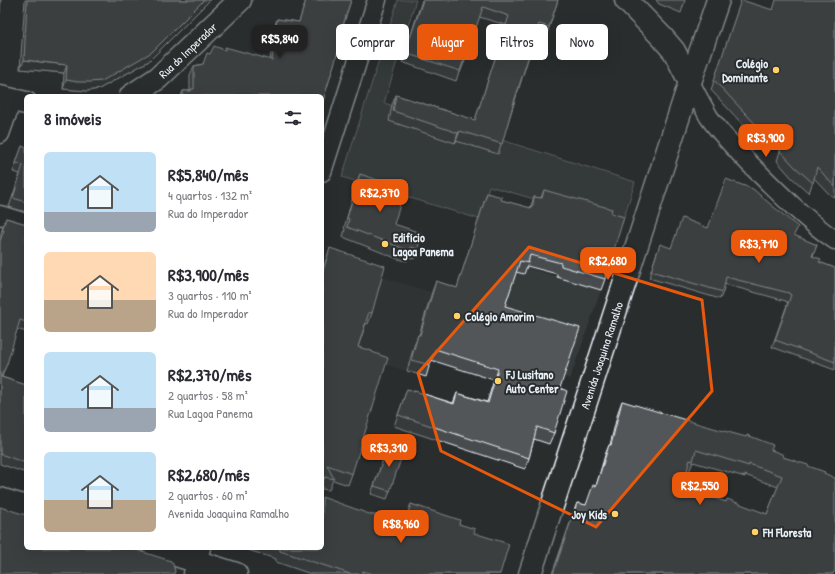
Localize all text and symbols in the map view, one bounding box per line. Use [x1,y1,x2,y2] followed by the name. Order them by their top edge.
[155,18,220,82] street label: Rua do Imperador
[336,24,409,60] chip: Comprar
[417,24,478,60] chip: Alugar
[486,24,548,60] chip: Filtros
[556,24,608,60] chip: Novo
[243,25,317,59] pin: R$5,840
[262,29,298,47] text: R$5,840
[722,55,768,86] place label: Colégio Dominante
[771,65,781,75] marker: Colégio Dominante
[44,107,101,130] text: 8 imóveis
[282,107,304,129] icon: filters
[729,124,803,158] pin: R$3,900
[747,128,785,146] text: R$3,900
[168,163,248,186] text: R$5,840/mês
[76,168,124,216] icon: home
[343,179,417,213] pin: R$2,370
[360,183,400,201] text: R$2,370
[168,186,252,204] text: 4 quartos · 132 m²
[168,204,249,222] text: Rua do Imperador
[393,229,454,261] place label: Edifício Lagoa Panema
[722,230,796,264] pin: R$3,710
[740,234,778,252] text: R$3,710
[380,239,390,249] marker: Edifício Lagoa Panema
[571,247,645,281] pin: R$2,680
[589,251,627,269] text: R$2,680
[168,263,249,286] text: R$3,900/mês
[76,268,124,316] icon: home
[168,286,252,304] text: 3 quartos · 110 m²
[576,299,627,411] street label: Avenida Joaquina Ramalho
[168,304,249,322] text: Rua do Imperador
[465,308,534,326] place label: Colégio Amorim
[452,311,462,321] marker: Colégio Amorim
[168,363,251,386] text: R$2,370/mês
[505,366,559,397] place label: FJ Lusitano Auto Center
[76,368,124,416] icon: home
[493,376,503,386] marker: FJ Lusitano Auto Center
[168,386,248,404] text: 2 quartos · 58 m²
[168,404,253,422] text: Rua Lagoa Panema
[352,434,426,468] pin: R$3,310
[370,438,408,456] text: R$3,310
[168,463,250,486] text: R$2,680/mês
[76,468,124,516] icon: home
[663,472,737,506] pin: R$2,550
[681,476,719,494] text: R$2,550
[168,486,248,504] text: 2 quartos · 60 m²
[168,504,289,522] text: Avenida Joaquina Ramalho
[572,506,607,524] place label: Joy Kids
[610,509,620,519] marker: Joy Kids
[364,510,438,544] pin: R$8,960
[383,514,419,532] text: R$8,960
[762,524,812,541] place label: FH Floresta
[750,527,760,537] marker: FH Floresta

